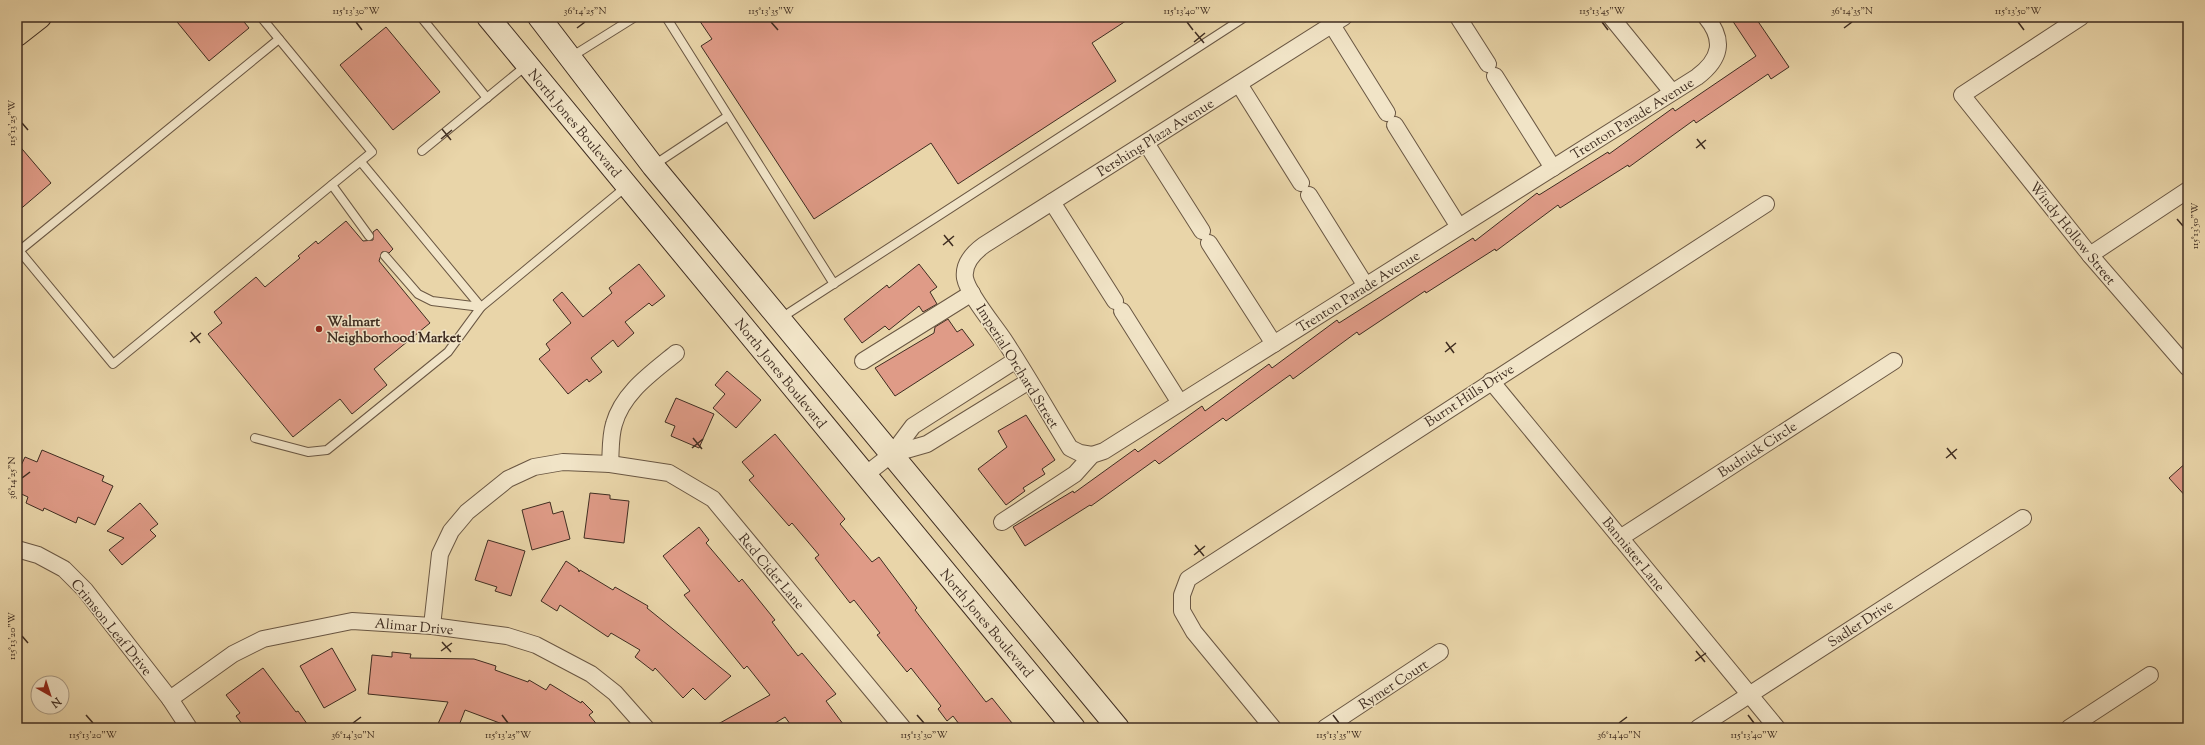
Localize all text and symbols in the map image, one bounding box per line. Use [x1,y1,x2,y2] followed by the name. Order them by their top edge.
[332,4,380,19] text: 115°13'30"W
[564,4,606,19] text: 36°14'25"N
[748,4,794,19] text: 115°13'35"W
[1163,4,1211,19] text: 115°13'40"W
[1579,4,1625,19] text: 115°13'45"W
[1831,4,1873,19] text: 36°14'35"N
[1995,4,2041,19] text: 115°13'50"W
[522,66,625,183] street label: North Jones Boulevard
[1568,74,1698,166] street label: Trenton Parade Avenue
[1094,95,1218,183] street label: Pershing Plaza Avenue
[5,100,20,146] text: 115°13'25"W
[2023,178,2120,290] street label: Windy Hollow Street
[2188,203,2203,249] text: 115°13'50"W
[1294,247,1424,339] street label: Trenton Parade Avenue
[970,301,1063,433] street label: Imperial Orchard Street
[327,313,461,349] place label: Walmart Neighborhood Market
[729,315,830,434] street label: North Jones Boulevard
[314,324,324,334] marker: Walmart Neighborhood Market
[1421,360,1519,433] street label: Burnt Hills Drive
[1715,418,1802,484] street label: Budnick Circle
[5,457,20,499] text: 36°14'25"N
[1596,514,1669,597] street label: Bannister Lane
[733,530,808,615] street label: Red Cider Lane
[934,566,1037,683] street label: North Jones Boulevard
[65,576,156,681] street label: Crimson Leaf Drive
[1824,596,1898,653] street label: Sadler Drive
[5,612,20,660] text: 115°13'20"W
[374,615,454,641] street label: Alimar Drive
[1355,656,1433,716] street label: Rymer Court
[30,675,70,715] north arrow
[47,692,65,711] text: N
[69,728,117,743] text: 115°13'20"W
[331,728,375,743] text: 36°14'30"N
[485,728,531,743] text: 115°13'25"W
[900,728,948,743] text: 115°13'30"W
[1316,728,1362,743] text: 115°13'35"W
[1597,728,1641,743] text: 36°14'40"N
[1730,728,1778,743] text: 115°13'40"W

